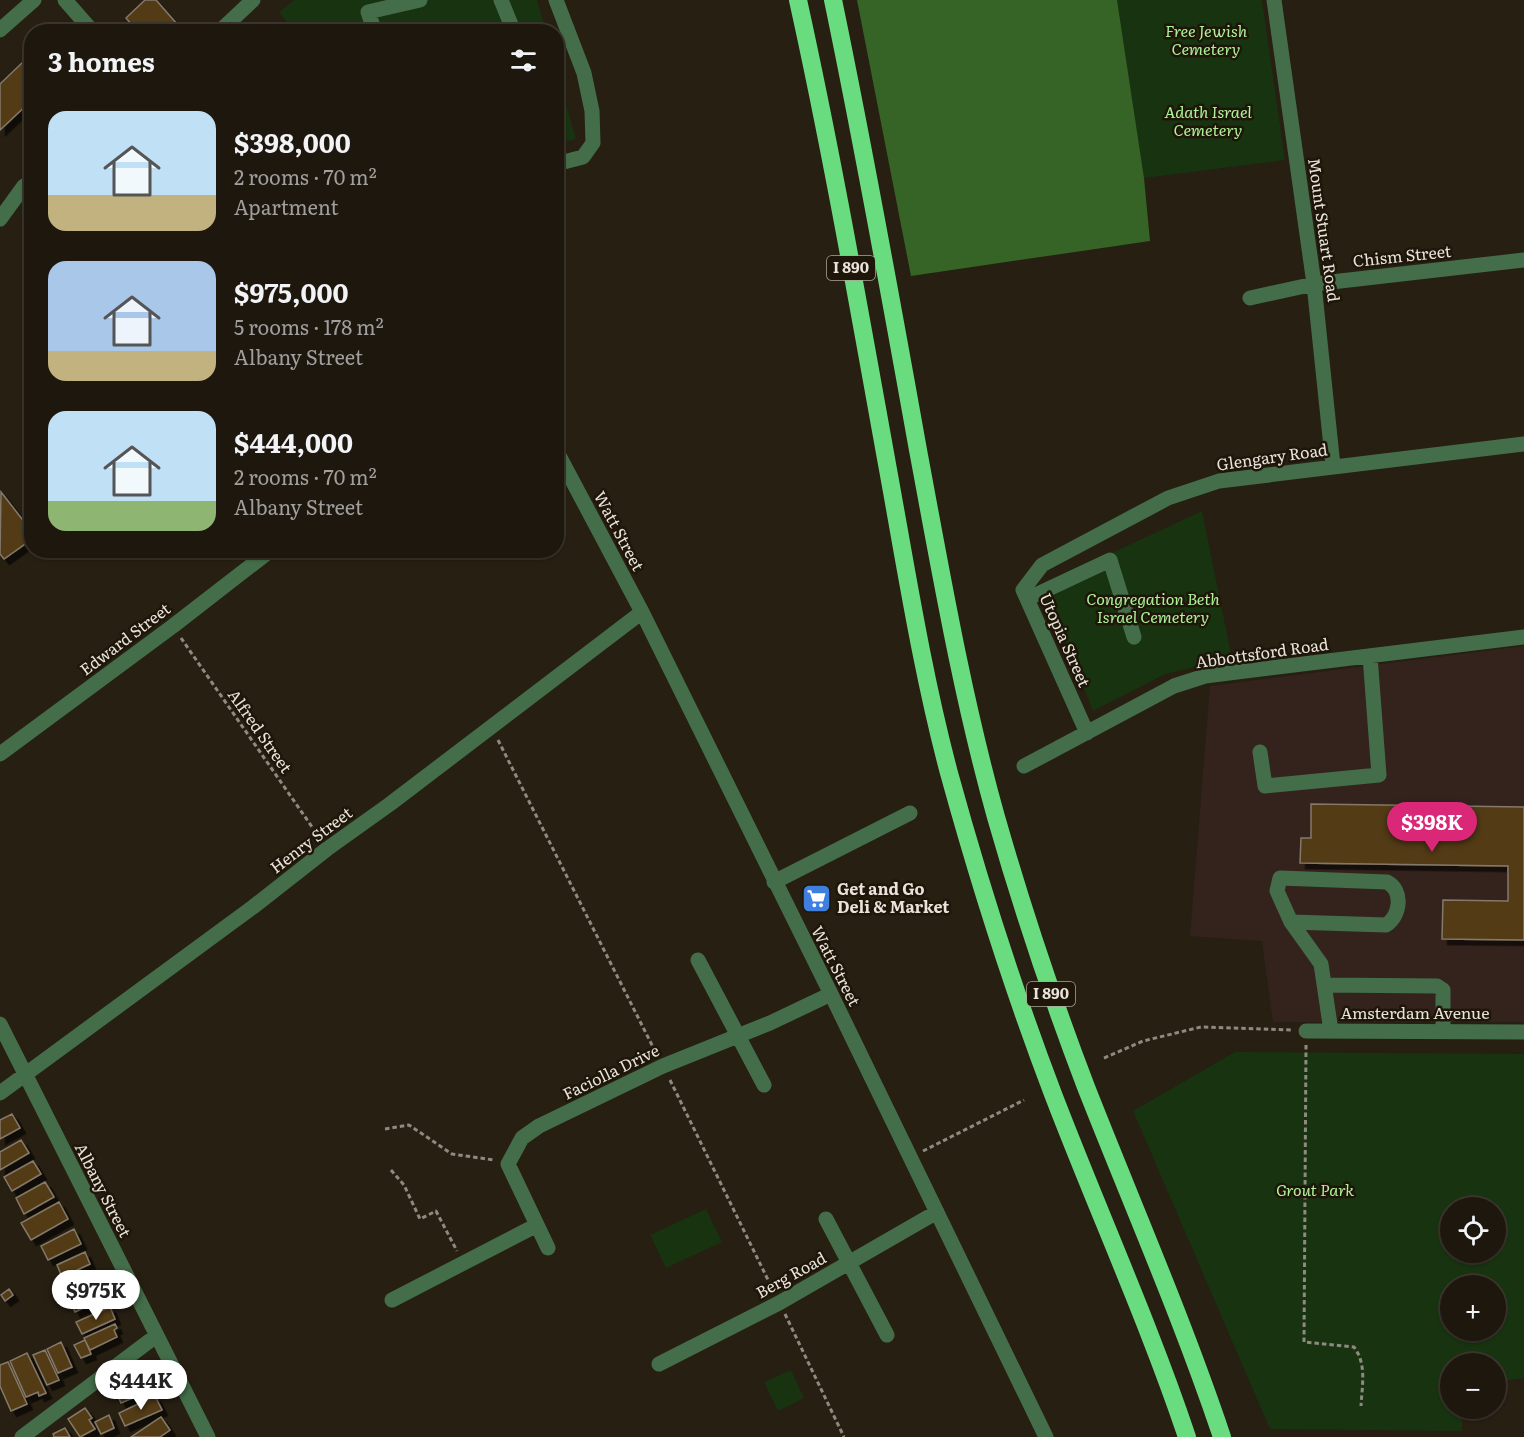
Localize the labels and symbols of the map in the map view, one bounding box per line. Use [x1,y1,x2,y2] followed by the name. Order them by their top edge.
[1165,18,1248,60] park label: Free Jewish Cemetery
[1164,99,1252,141] park label: Adath Israel Cemetery
[1303,156,1347,304] street label: Mount Stuart Road
[1352,238,1453,272] street label: Chism Street
[827,256,875,280] road number: I 890
[1215,436,1329,476] street label: Glengary Road
[589,486,651,575] street label: Watt Street
[1086,586,1220,628] park label: Congregation Beth Israel Cemetery
[1034,589,1098,691] street label: Utopia Street
[74,596,175,680] street label: Edward Street
[1194,631,1330,673] street label: Abbottsford Road
[223,683,299,778] street label: Alfred Street
[264,800,357,878] street label: Henry Street
[1390,802,1474,853] pin: $398K
[837,876,949,918] place label: Get and Go Deli & Market
[800,882,832,914] supermarket icon: Get and Go Deli & Market
[806,921,868,1010] street label: Watt Street
[1027,982,1075,1006] road number: I 890
[1341,1000,1489,1024] street label: Amsterdam Avenue
[558,1037,663,1105] street label: Faciolla Drive
[70,1138,138,1241] street label: Albany Street
[1276,1177,1354,1201] park label: Grout Park
[751,1245,830,1303] street label: Berg Road
[54,1270,138,1321] pin: $975K
[99,1360,183,1411] pin: $444K

